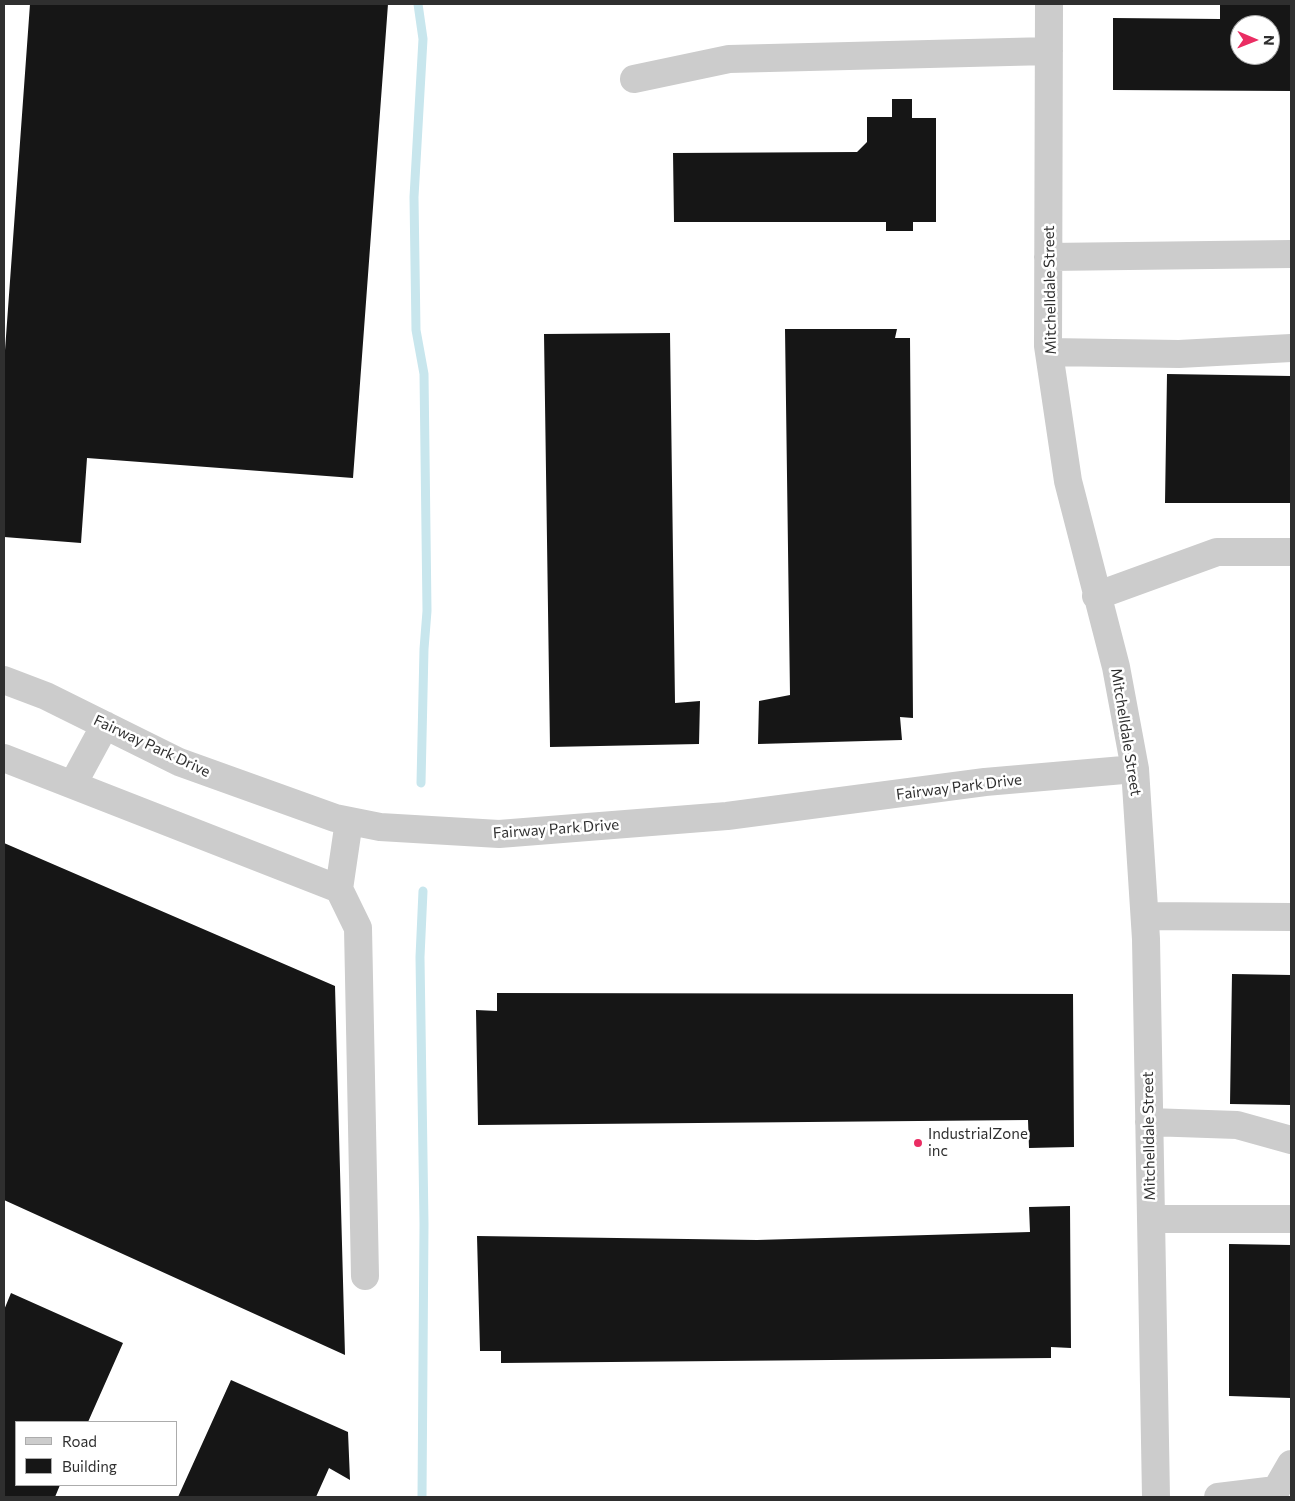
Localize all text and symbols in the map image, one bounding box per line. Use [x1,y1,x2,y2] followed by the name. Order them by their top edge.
[1230,15,1280,65] north arrow
[1261,35,1278,46] text: N
[1040,225,1060,355] street label: Mitchelldale Street
[1107,667,1145,797] street label: Mitchelldale Street
[91,711,213,781] street label: Fairway Park Drive
[895,770,1023,804] street label: Fairway Park Drive
[492,816,620,842] street label: Fairway Park Drive
[1139,1071,1159,1201] street label: Mitchelldale Street
[928,1125,1028,1160] place label: IndustrialZone inc
[912,1137,924,1149] marker: IndustrialZone inc
[15,1421,178,1486] legend
[62,1432,97,1450] text: Road
[62,1457,117,1475] text: Building

